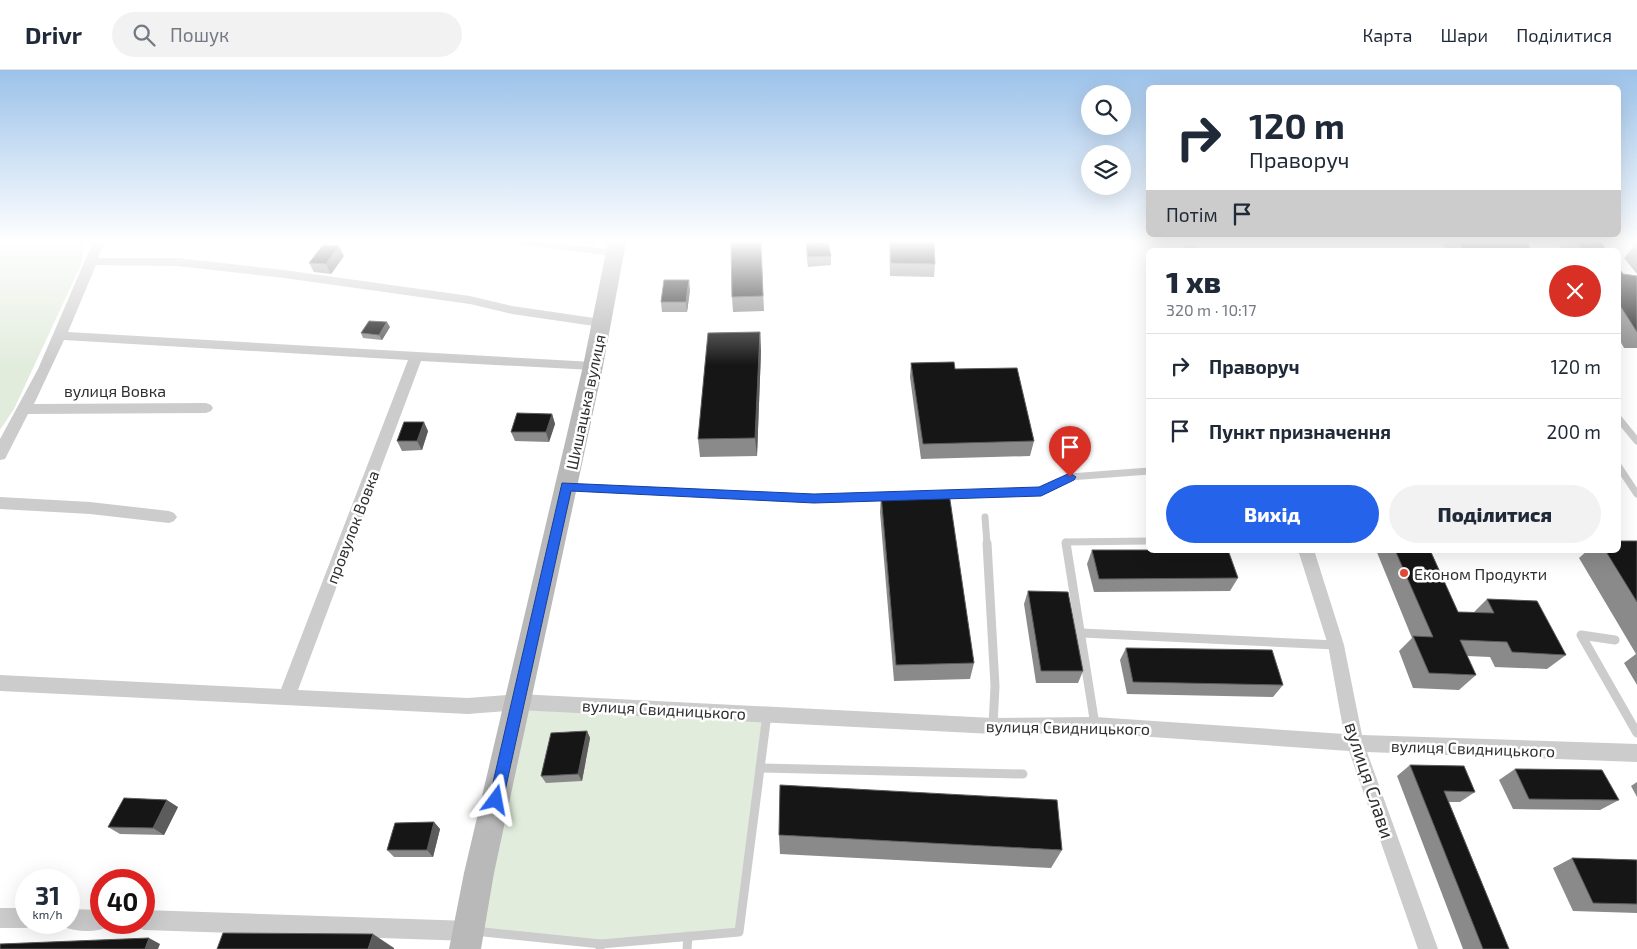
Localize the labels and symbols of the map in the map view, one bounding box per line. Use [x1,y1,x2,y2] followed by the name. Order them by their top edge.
[561,333,610,472] street label: Шишацька вулиця
[64,381,166,401] street label: вулиця Вовка
[1049,426,1091,477] pin
[322,468,383,587] street label: провулок Вовка
[1414,564,1547,584] place label: Економ Продукти
[1398,567,1410,579] marker: Економ Продукти
[581,695,746,724] street label: вулиця Свидницького
[986,716,1150,739] street label: вулиця Свидницького
[1339,719,1400,842] street label: вулиця Слави
[1391,736,1555,761] street label: вулиця Свидницького
[469,773,521,825] position arrow
[90,869,155,934] speed limit sign: 40

